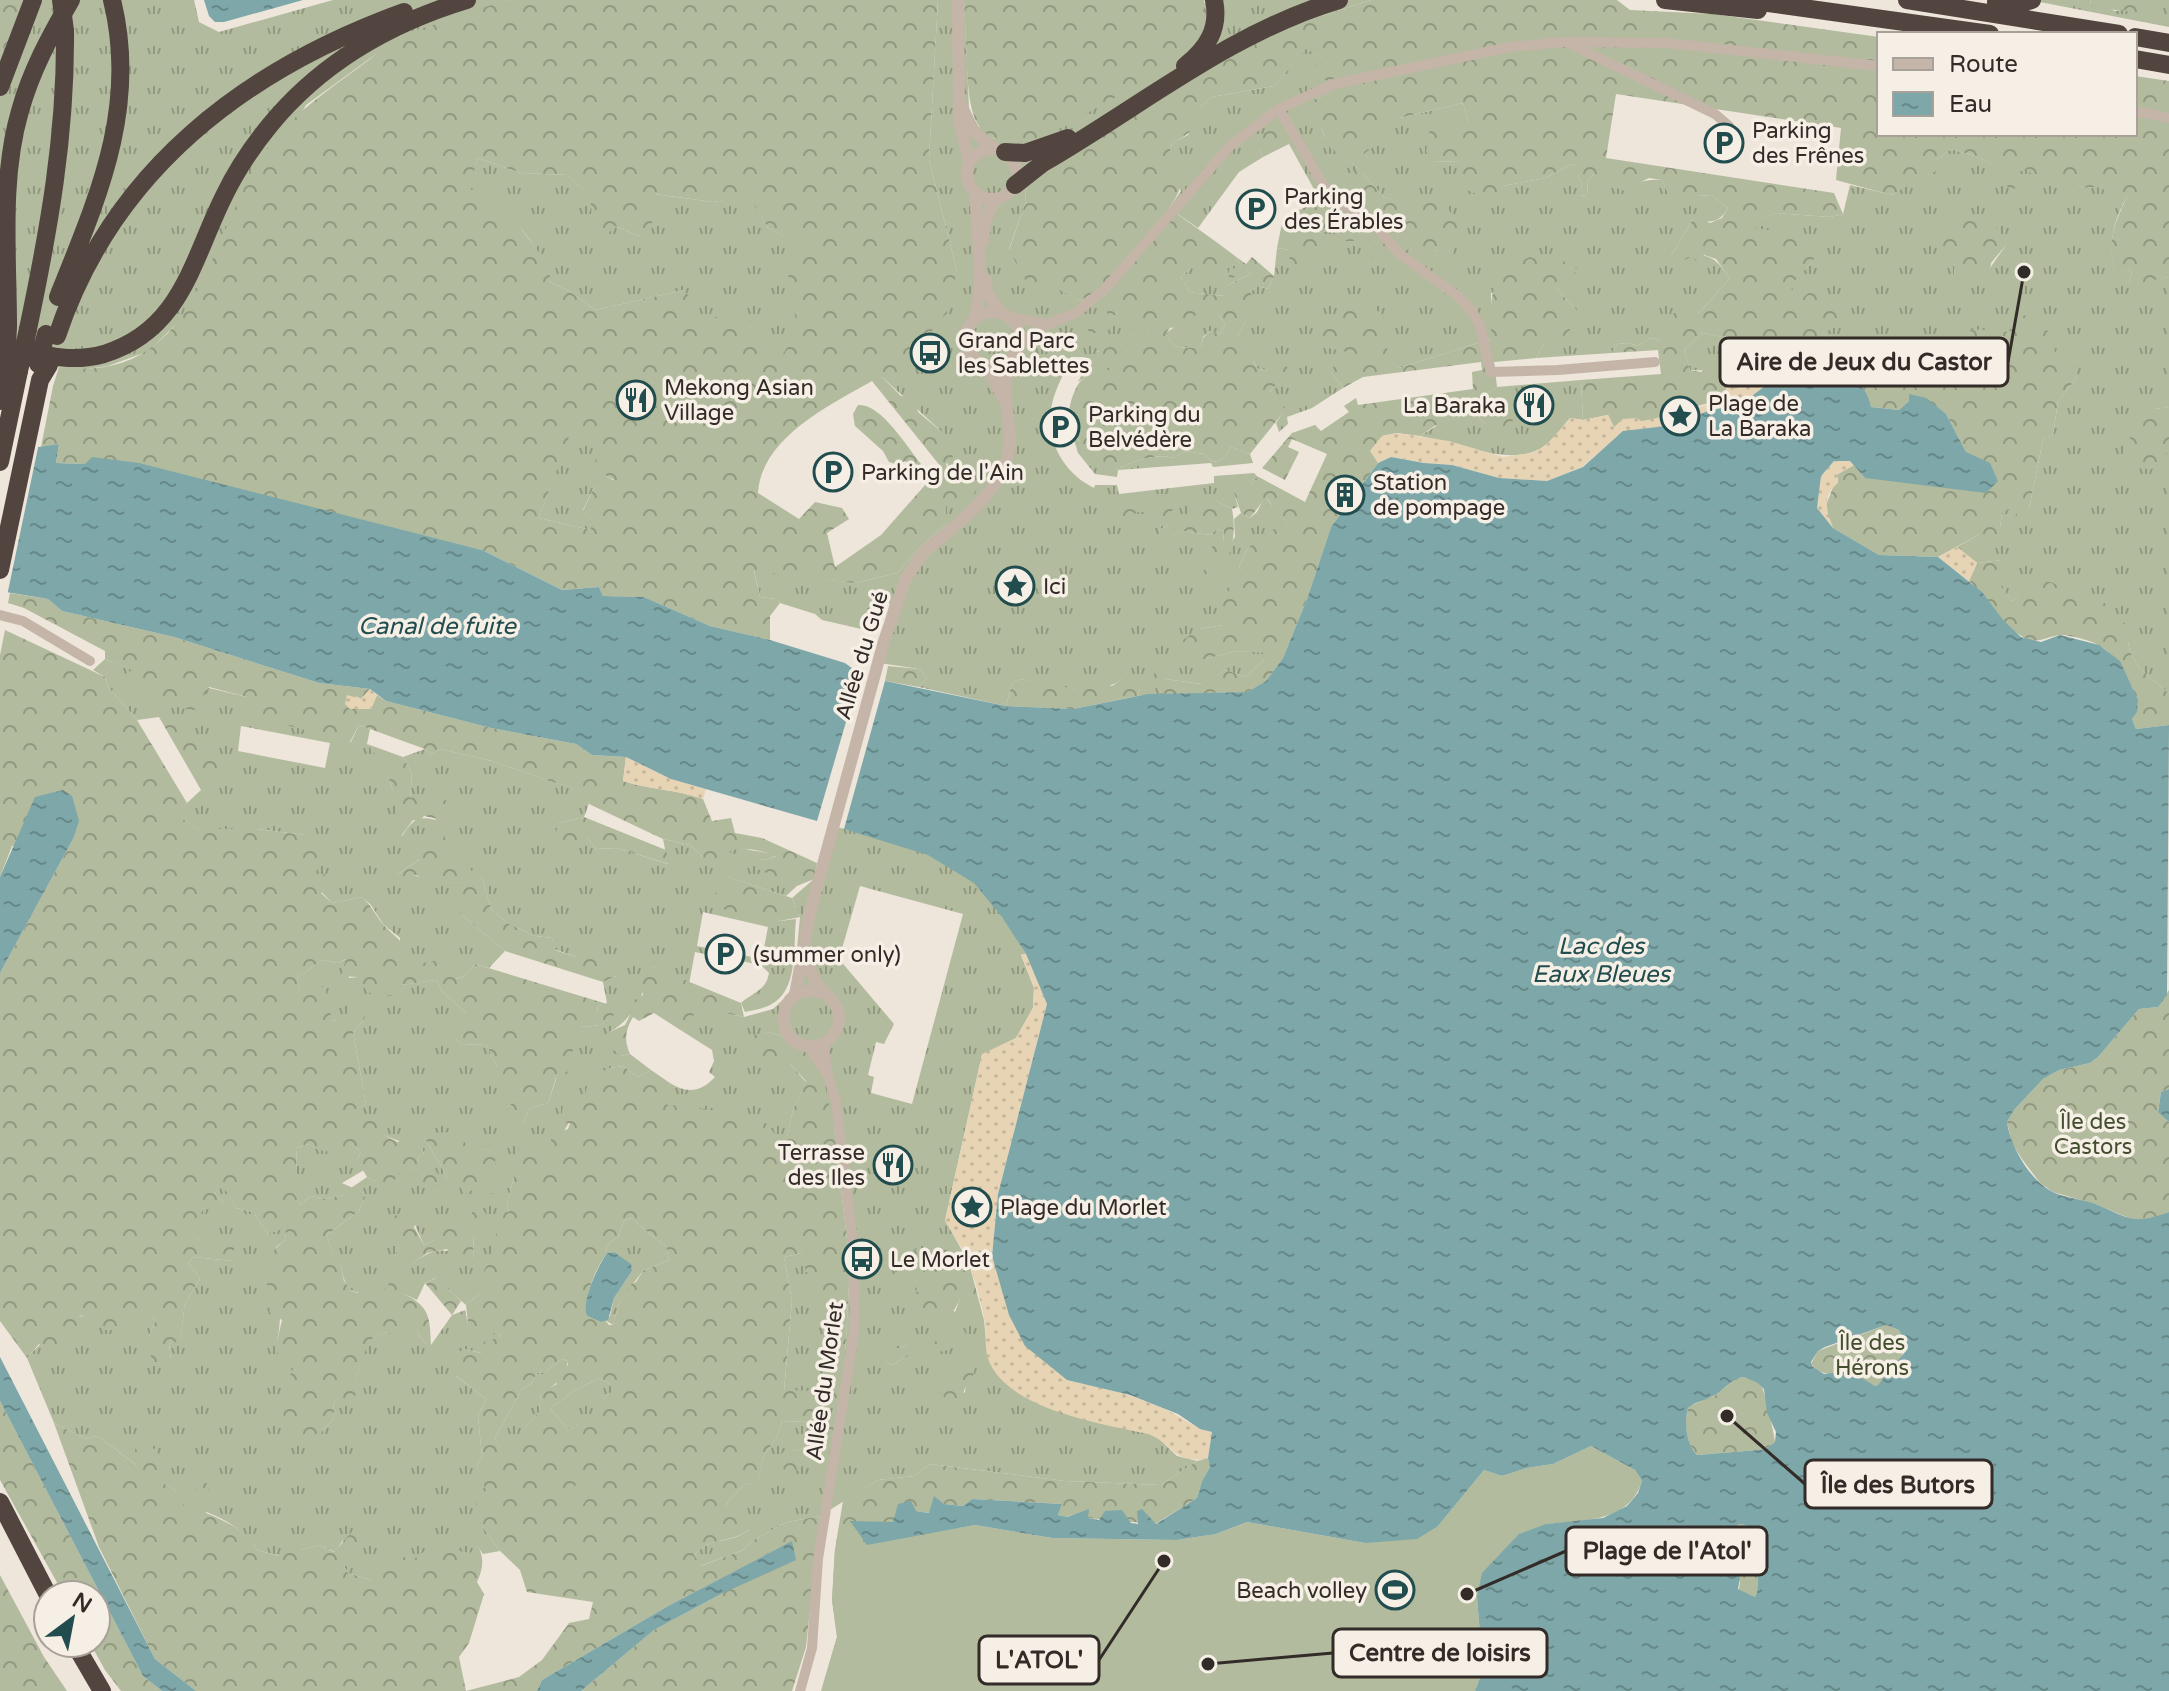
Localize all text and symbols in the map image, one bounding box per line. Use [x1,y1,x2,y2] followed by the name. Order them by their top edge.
[1877,32,2137,136] legend
[1949,50,2018,79] text: Route
[1949,90,1992,119] text: Eau
[1752,118,1864,169] place label: Parking des Frênes
[1703,122,1745,164] parking icon: Parking des Frênes
[1284,184,1404,235] place label: Parking des Érables
[1235,188,1277,230] parking icon: Parking des Érables
[958,328,1090,379] place label: Grand Parc les Sablettes
[909,332,951,374] bus stop icon: Grand Parc les Sablettes
[1720,338,2008,386] callout: Aire de Jeux du Castor
[1736,348,1993,377] text: Aire de Jeux du Castor
[664,375,814,426] place label: Mekong Asian Village
[615,379,657,421] restaurant icon: Mekong Asian Village
[1513,384,1555,426] restaurant icon: La Baraka
[1708,391,1811,442] place label: Plage de La Baraka
[1403,393,1506,419] place label: La Baraka
[1659,395,1701,437] place icon: Plage de La Baraka
[1088,402,1201,453] place label: Parking du Belvédère
[1039,406,1081,448] parking icon: Parking du Belvédère
[812,451,854,493] parking icon: Parking de l'Ain
[861,460,1024,486] place label: Parking de l'Ain
[1373,470,1505,521] place label: Station de pompage
[1324,474,1366,516] building icon: Station de pompage
[994,565,1036,607] place icon: Ici
[1043,574,1066,600] place label: Ici
[830,588,894,723] street label: Allée du Gué
[358,612,517,641] water label: Canal de fuite
[1532,932,1671,989] water label: Lac des Eaux Bleues
[704,933,746,975] parking icon: (summer only)
[753,942,901,968] place label: (summer only)
[2054,1108,2132,1160] park label: Île des Castors
[778,1140,865,1191] place label: Terrasse des Iles
[872,1144,914,1186] restaurant icon: Terrasse des Iles
[951,1186,993,1228] place icon: Plage du Morlet
[1000,1195,1167,1221] place label: Plage du Morlet
[841,1238,883,1280] bus stop icon: Le Morlet
[890,1247,990,1273] place label: Le Morlet
[801,1300,849,1462] street label: Allée du Morlet
[1835,1329,1909,1381] park label: Île des Hérons
[1805,1460,1992,1508] callout: Île des Butors
[1820,1470,1975,1500] text: Île des Butors
[1566,1527,1767,1575] callout: Plage de l'Atol'
[1583,1537,1751,1566] text: Plage de l'Atol'
[1374,1569,1416,1611] sports icon: Beach volley
[1236,1578,1367,1604] place label: Beach volley
[32,1579,112,1659] north arrow
[68,1587,96,1619] text: N
[1333,1629,1547,1677] callout: Centre de loisirs
[979,1636,1099,1684] callout: L'ATOL'
[1349,1639,1531,1668] text: Centre de loisirs
[995,1646,1083,1675] text: L'ATOL'

